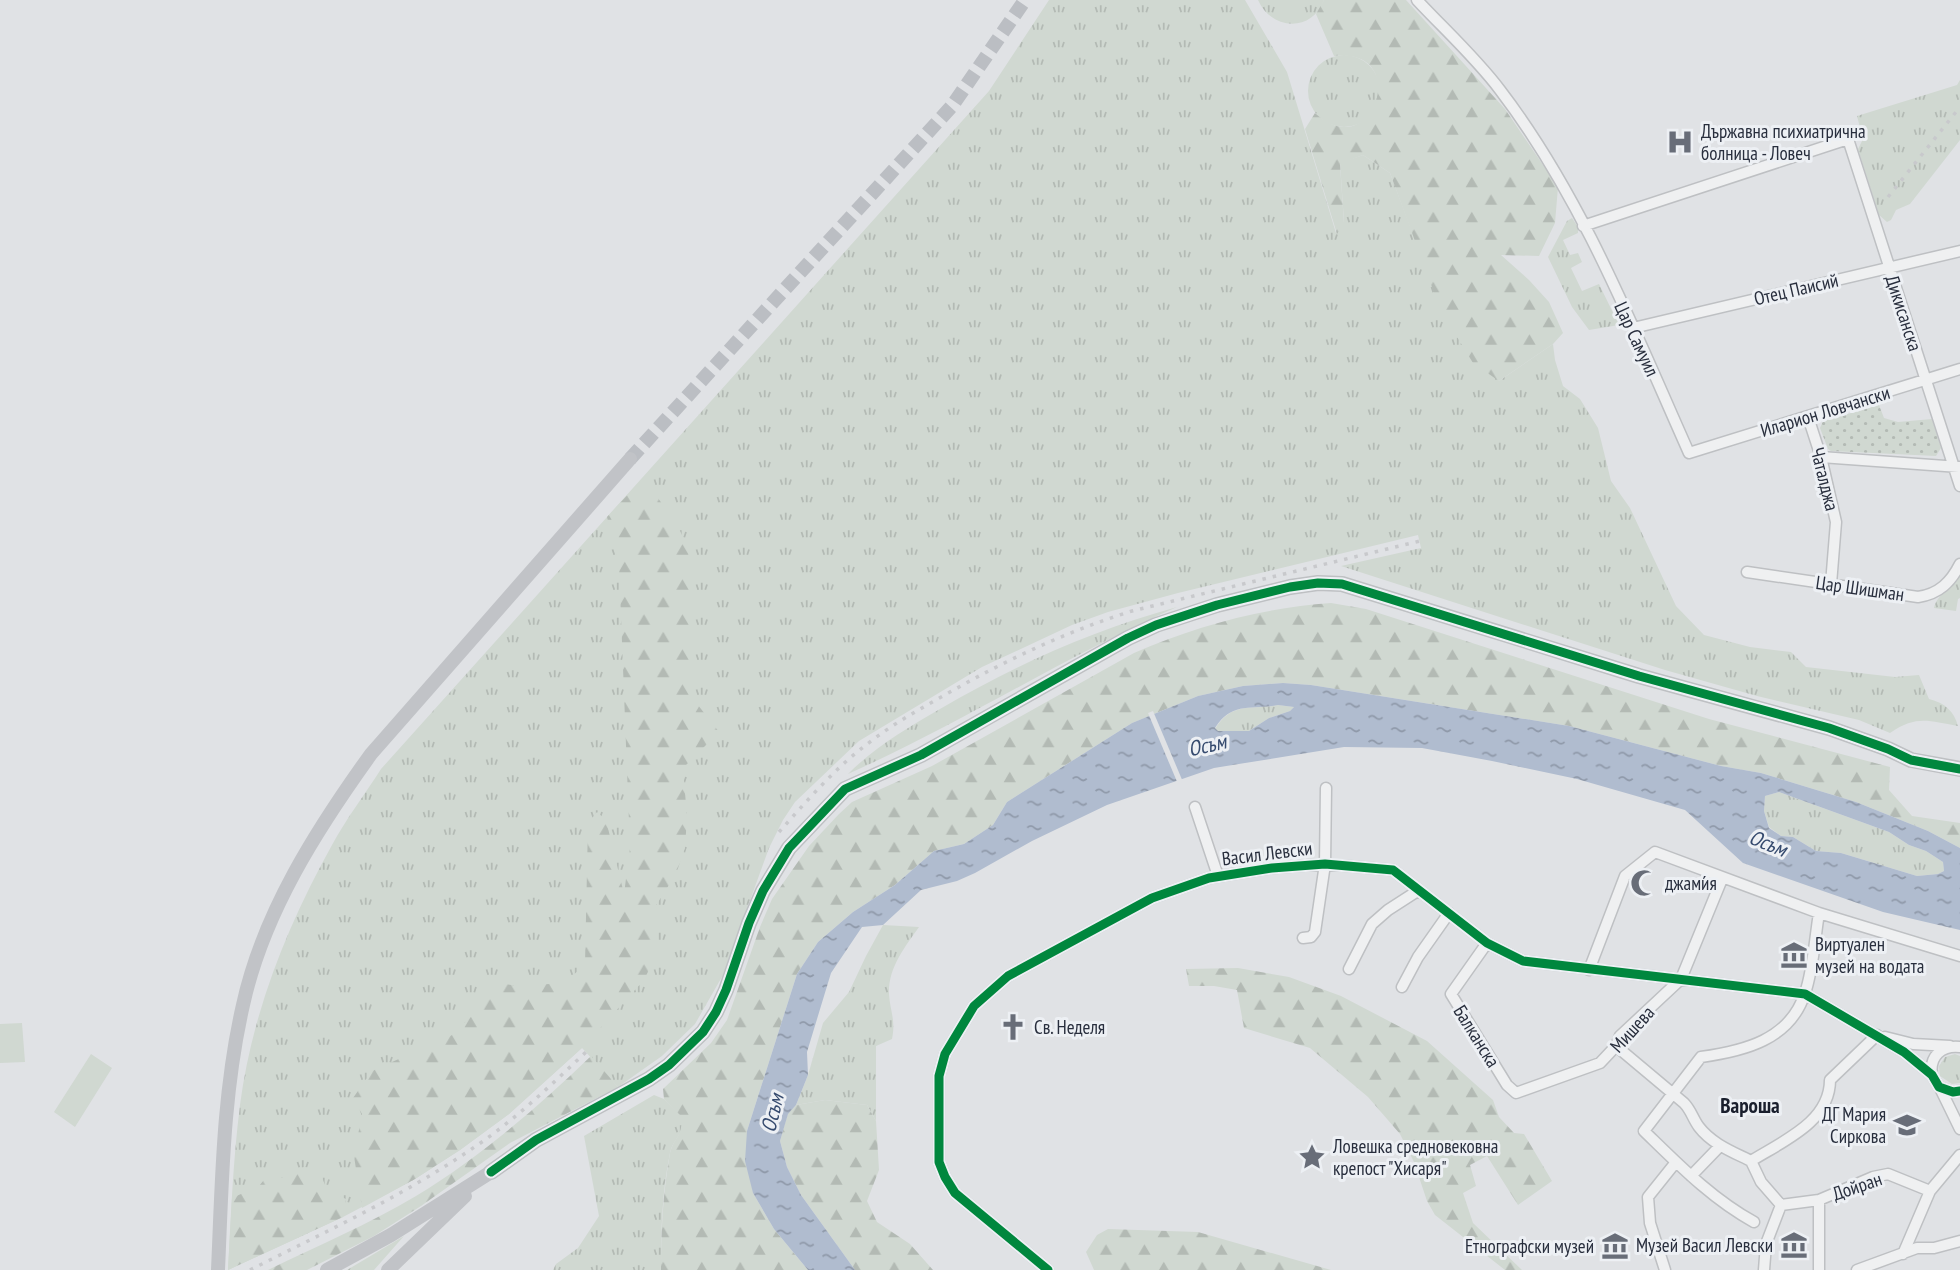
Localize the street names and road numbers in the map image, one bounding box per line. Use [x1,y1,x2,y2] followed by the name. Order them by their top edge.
[1751,268,1841,310] street label: Отец Паисий
[1880,272,1928,354] street label: Дикисанска
[1609,298,1665,380] street label: Цар Самуил
[1757,380,1893,442] street label: Иларион Ловчански
[1806,445,1844,513] street label: Чаталджа
[1814,570,1906,606] street label: Цар Шишман
[1220,836,1314,870] street label: Васил Левски
[1449,1001,1505,1071] street label: Балканска
[1605,1001,1659,1057] street label: Мишева
[1829,1166,1885,1206] street label: Дойран

